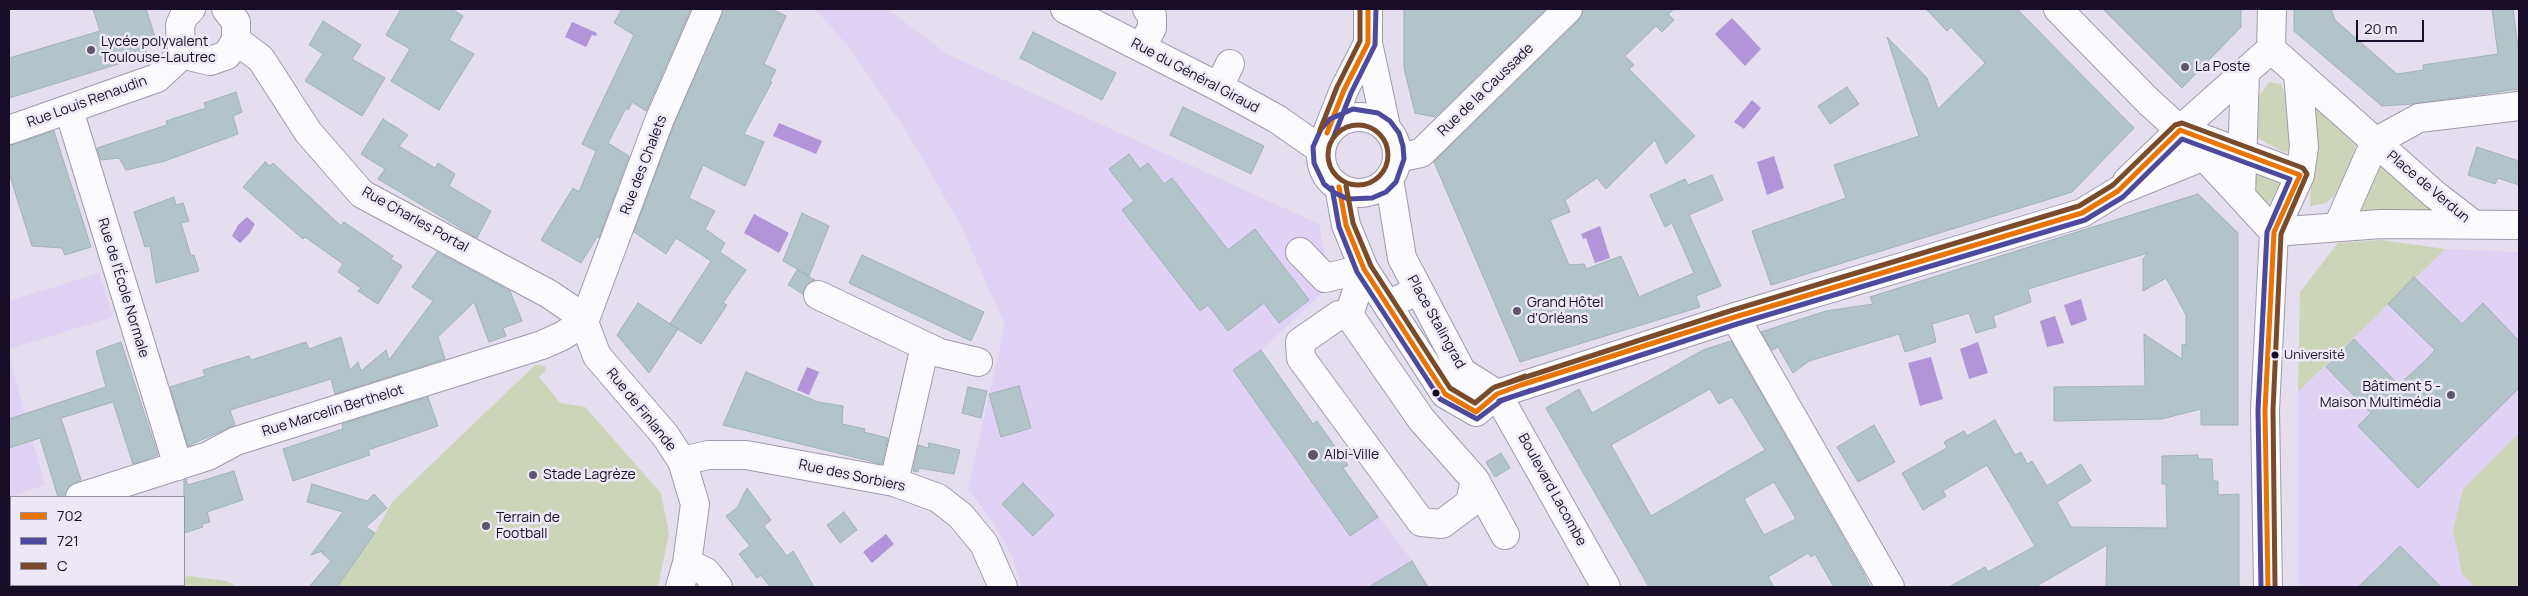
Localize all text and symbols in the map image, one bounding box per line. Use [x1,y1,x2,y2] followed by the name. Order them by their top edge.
[2358,10,2426,42] scale bar
[2364,18,2397,39] text: 20 m
[101,34,216,66] place label: Lycée polyvalent Toulouse-Lautrec
[1128,35,1262,117] street label: Rue du Général Giraud
[1435,40,1537,140] street label: Rue de la Caussade
[85,44,97,56] marker: Lycée polyvalent Toulouse-Lautrec
[2195,59,2250,75] place label: La Poste
[2179,61,2191,73] marker: La Poste
[25,72,149,132] street label: Rue Louis Renaudin
[617,113,671,217] street label: Rue des Chalets
[2383,147,2473,227] street label: Place de Verdun
[359,184,471,256] street label: Rue Charles Portal
[94,216,152,360] street label: Rue de l'École Normale
[1403,272,1469,372] street label: Place Stalingrad
[1527,295,1603,328] place label: Grand Hôtel d'Orléans
[1511,305,1523,317] marker: Grand Hôtel d'Orléans
[2284,347,2345,363] place label: Université
[2270,350,2280,360] marker: Université
[602,365,680,455] street label: Rue de Finlande
[2320,379,2441,412] place label: Bâtiment 5 - Maison Multimédia
[260,381,406,441] street label: Rue Marcelin Berthelot
[1431,388,1441,398] unlabelled marker
[2445,389,2457,401] marker: Bâtiment 5 - Maison Multimédia
[1514,431,1590,549] street label: Boulevard Lacombe
[1324,447,1379,463] place label: Albi-Ville
[1306,448,1320,462] marker: Albi-Ville
[797,456,907,496] street label: Rue des Sorbiers
[543,467,636,483] place label: Stade Lagrèze
[527,469,539,481] marker: Stade Lagrèze
[10,496,185,586] legend
[57,505,82,526] text: 702
[496,510,560,542] place label: Terrain de Football
[480,520,492,532] marker: Terrain de Football
[57,530,79,551] text: 721
[57,555,68,576] text: C

